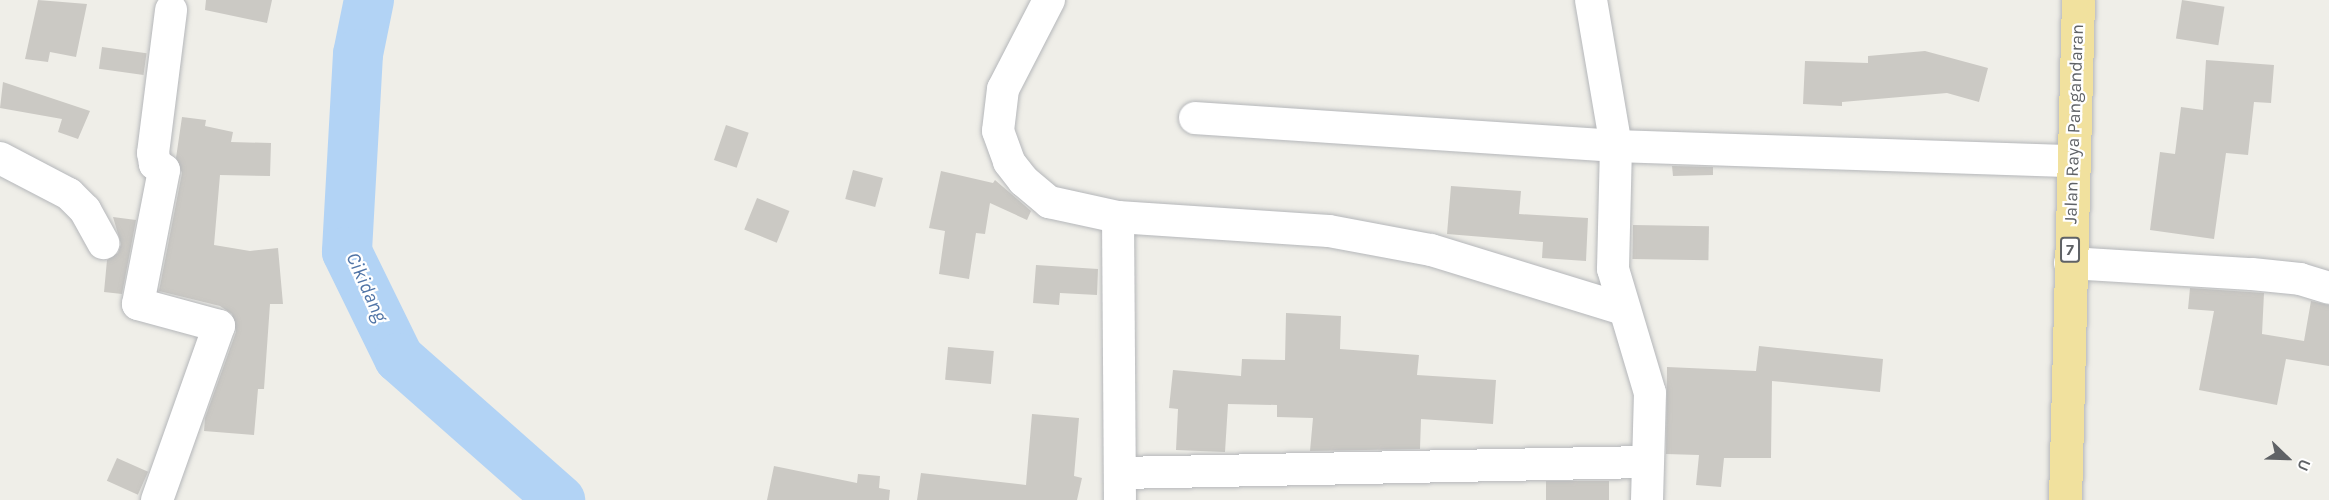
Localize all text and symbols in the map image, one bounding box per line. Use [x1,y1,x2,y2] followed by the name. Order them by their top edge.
[2060,24,2088,224] street label: Jalan Raya Pangandaran
[2060,237,2080,263] road number: 7
[341,248,393,326] water label: Cikidang
[2257,428,2317,488] north arrow
[2293,456,2315,474] text: U

